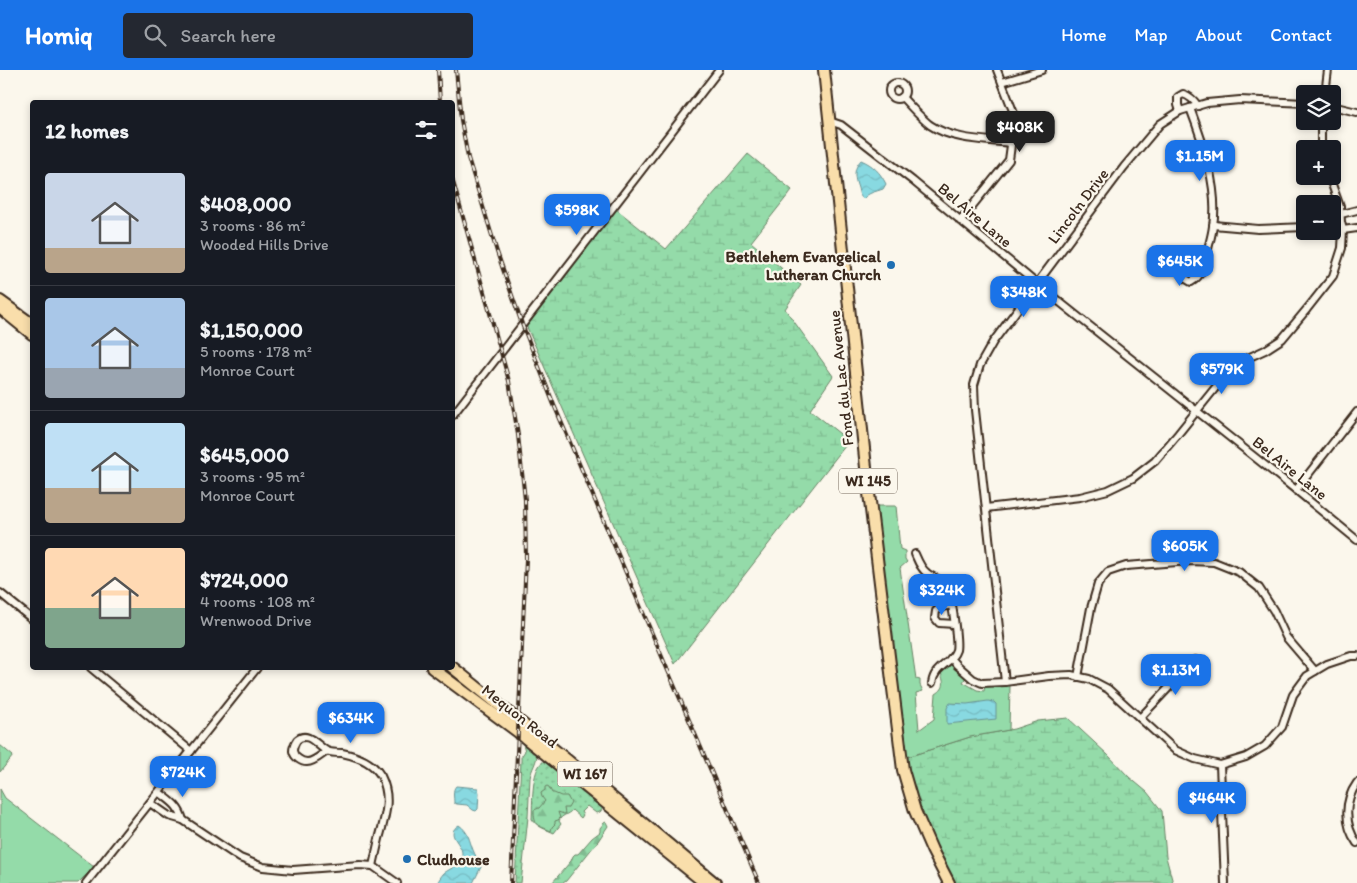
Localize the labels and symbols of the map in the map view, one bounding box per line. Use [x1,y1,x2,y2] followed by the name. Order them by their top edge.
[985,111,1055,153] pin: $408K
[1159,140,1241,182] pin: $1.15M
[1043,165,1113,247] street label: Lincoln Drive
[934,179,1016,251] street label: Bel Aire Lane
[542,194,612,236] pin: $598K
[1145,244,1215,287] pin: $645K
[726,247,882,284] place label: Bethlehem Evangelical Lutheran Church
[885,259,897,271] marker: Bethlehem Evangelical Lutheran Church
[989,276,1059,318] pin: $348K
[824,309,858,447] street label: Fond du Lac Avenue
[1187,352,1257,395] pin: $579K
[1249,432,1331,504] street label: Bel Aire Lane
[839,468,897,494] road number: WI 145
[1150,530,1220,572] pin: $605K
[907,574,977,616] pin: $324K
[1135,654,1217,696] pin: $1.13M
[478,680,562,752] street label: Mequon Road
[316,702,386,744] pin: $634K
[148,756,218,798] pin: $724K
[558,762,612,786] road number: WI 167
[1177,782,1247,824] pin: $464K
[417,850,490,869] place label: Cludhouse
[401,853,413,865] marker: Cludhouse

